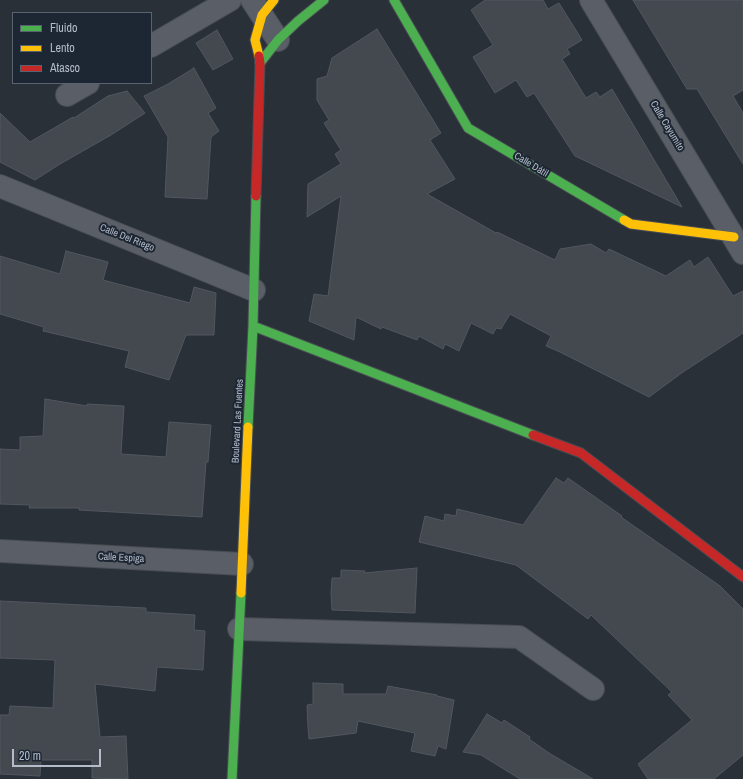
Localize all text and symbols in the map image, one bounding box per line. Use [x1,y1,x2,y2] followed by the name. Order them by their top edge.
[12,12,152,84] legend
[50,20,77,36] text: Fluido
[50,40,75,56] text: Lento
[50,60,80,76] text: Atasco
[647,99,687,153] street label: Calle Cayumito
[512,150,550,180] street label: Calle Dátil
[98,222,156,254] street label: Calle Del Riego
[230,379,246,463] street label: Boulevard Las Fuentes
[97,551,145,565] street label: Calle Espiga
[14,741,103,767] scale bar
[19,748,41,764] text: 20 m

